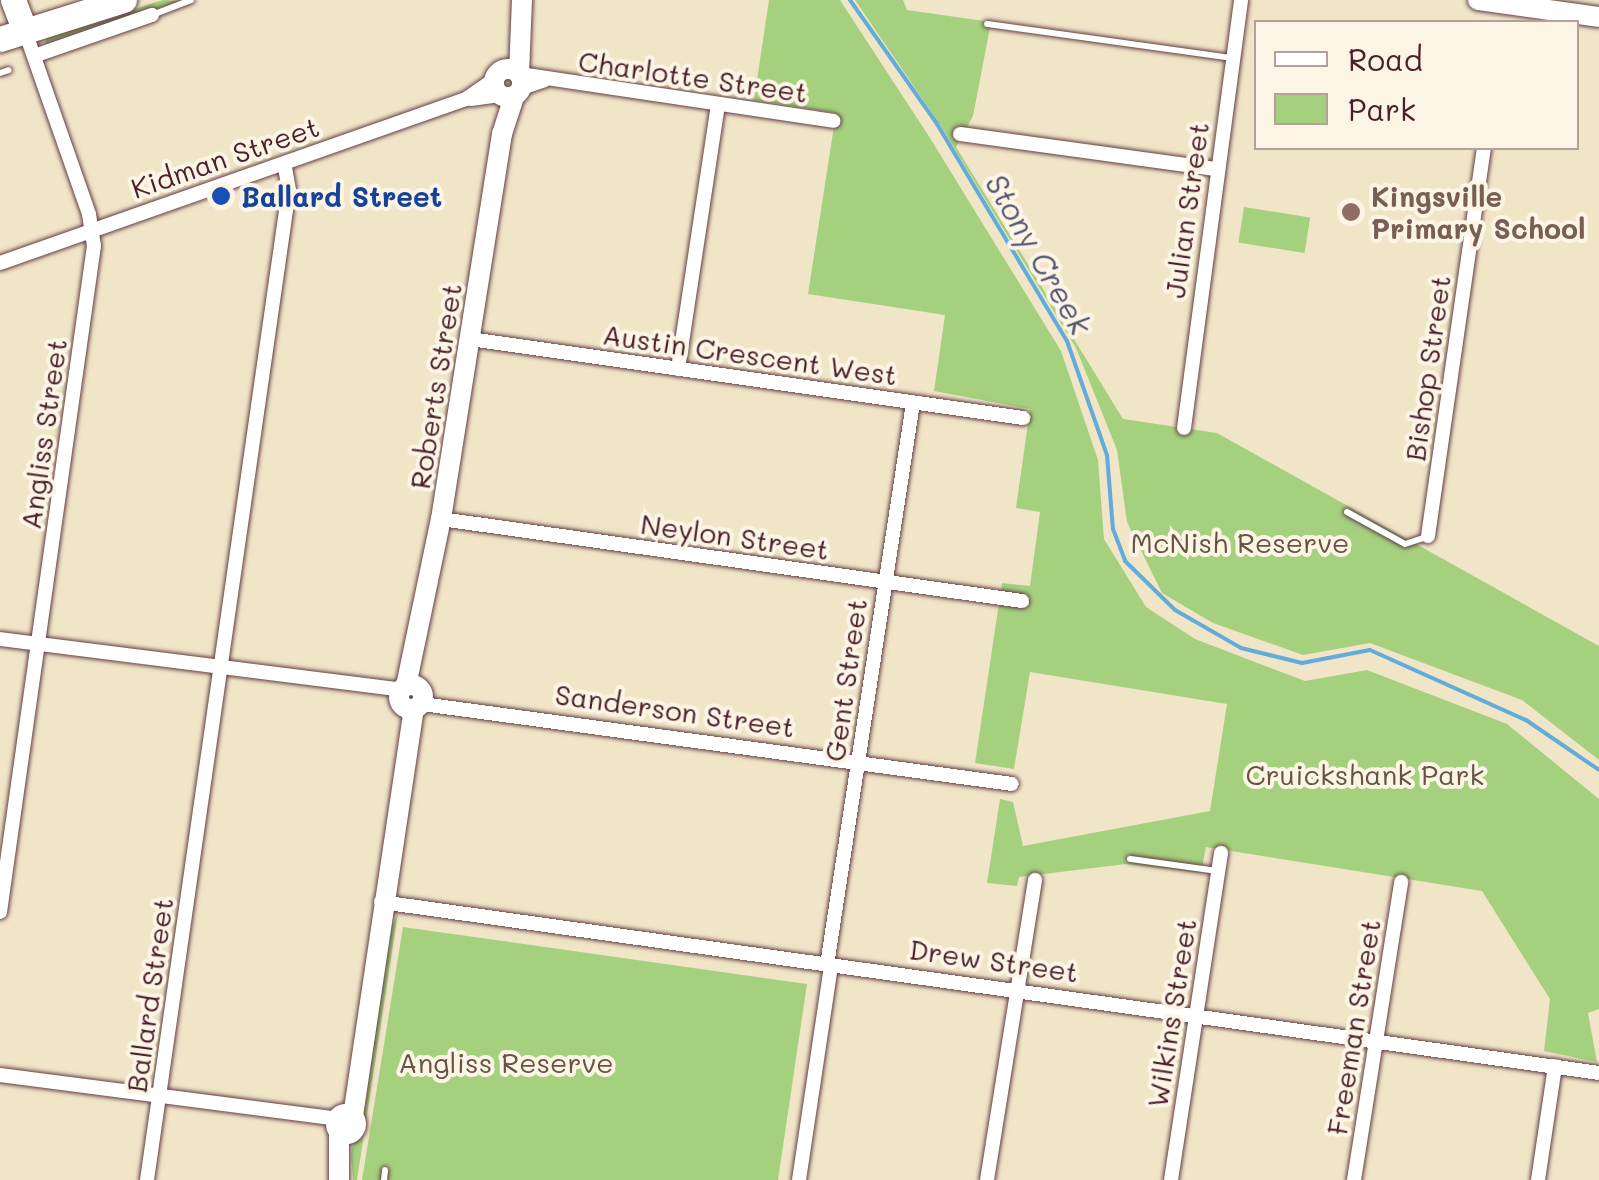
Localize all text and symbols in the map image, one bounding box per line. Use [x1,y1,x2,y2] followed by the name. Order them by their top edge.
[1254,20,1579,150] legend
[1348,39,1423,79] text: Road
[576,43,810,109] street label: Charlotte Street
[1348,89,1416,129] text: Park
[127,109,323,205] street label: Kidman Street
[1157,120,1215,300] street label: Julian Street
[979,167,1099,341] water label: Stony Creek
[241,179,442,213] place label: Ballard Street
[1371,179,1586,245] place label: Kingsville Primary School
[210,185,232,207] marker: Ballard Street
[1340,201,1362,223] marker: Kingsville Primary School
[1397,273,1457,463] street label: Bishop Street
[402,281,468,491] street label: Roberts Street
[601,317,899,391] street label: Austin Crescent West
[13,337,73,531] street label: Angliss Street
[639,506,831,566] street label: Neylon Street
[1131,525,1349,559] park label: McNish Reserve
[817,596,873,764] street label: Gent Street
[553,677,797,743] street label: Sanderson Street
[1246,757,1484,791] park label: Cruickshank Park
[119,896,179,1094] street label: Ballard Street
[1139,916,1203,1110] street label: Wilkins Street
[1319,917,1387,1137] street label: Freeman Street
[907,932,1081,988] street label: Drew Street
[398,1045,614,1079] park label: Angliss Reserve

